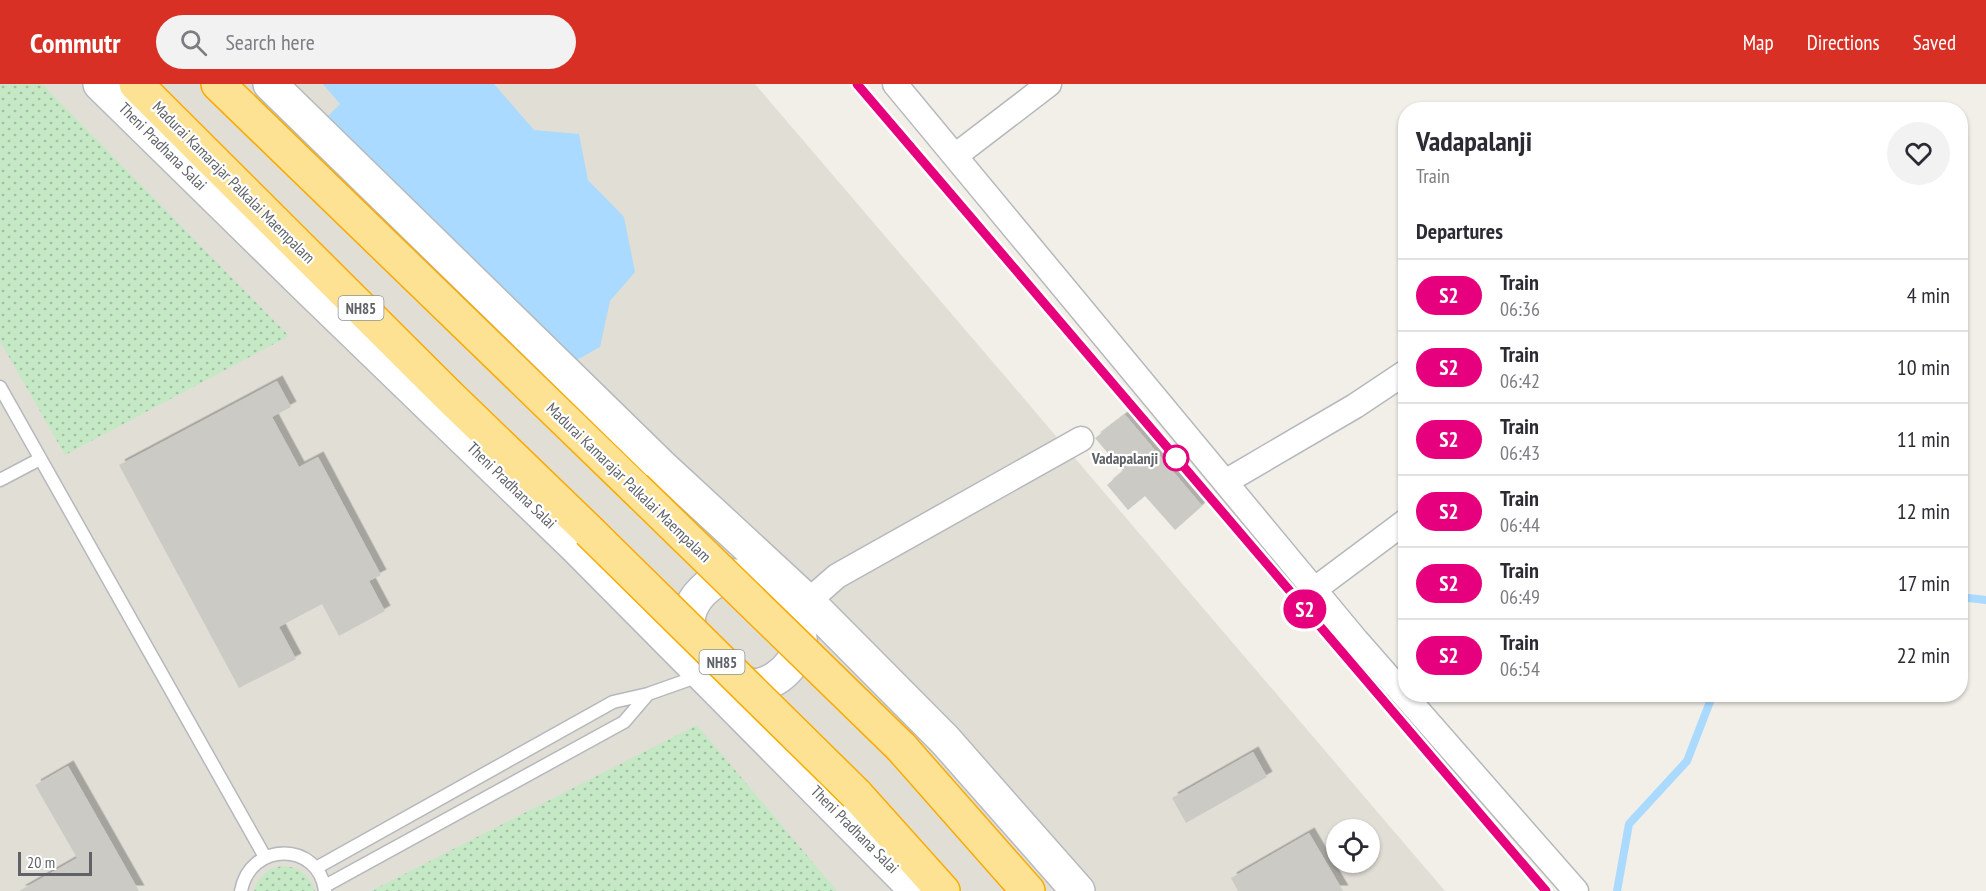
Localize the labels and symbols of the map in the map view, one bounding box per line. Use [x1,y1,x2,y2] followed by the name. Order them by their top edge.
[149,97,319,267] street label: Madurai Kamarajar Palkalai Maempalam
[115,98,211,194] street label: Theni Pradhana Salai
[338,296,384,320] road number: NH85
[542,398,716,566] street label: Madurai Kamarajar Palkalai Maempalam
[463,437,561,533] street label: Theni Pradhana Salai
[1163,445,1189,471] marker: Vadapalanji
[1091,448,1158,468] place label: Vadapalanji
[1278,590,1332,628] line badge: S2
[700,650,744,674] road number: NH85
[807,781,903,877] street label: Theni Pradhana Salai
[18,849,92,876] scale bar

